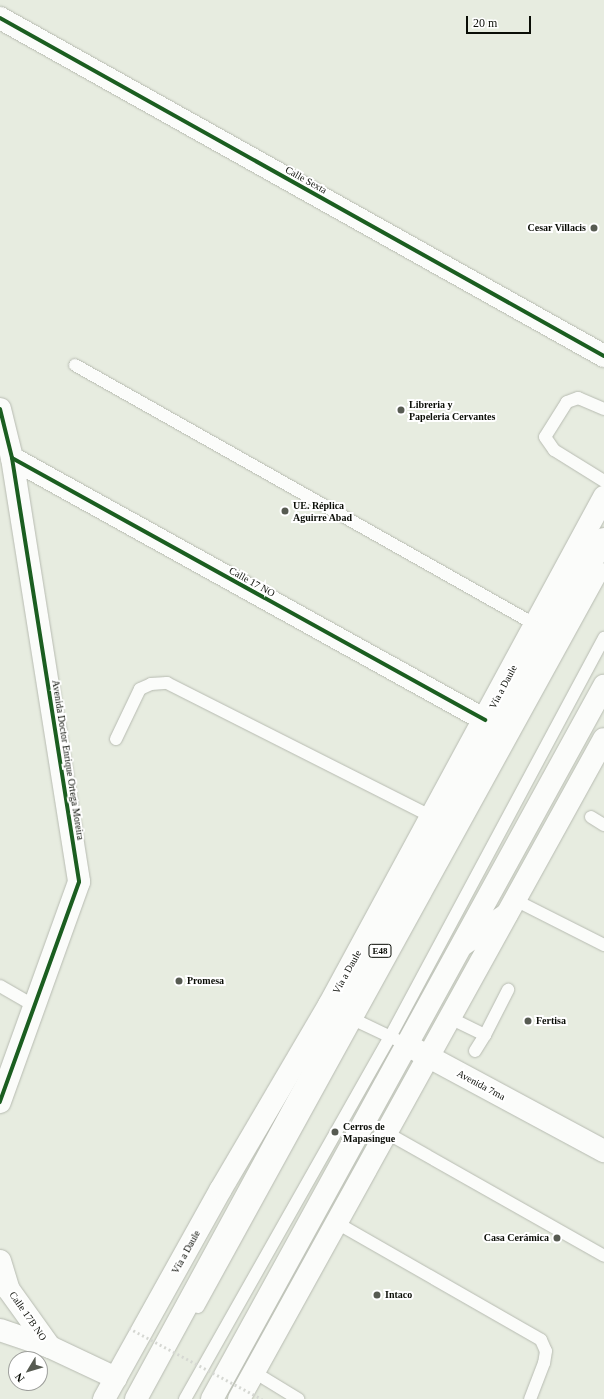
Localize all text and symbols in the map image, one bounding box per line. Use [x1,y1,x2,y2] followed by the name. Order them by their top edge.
[468,8,533,34] scale bar
[473,16,497,30] text: 20 m
[283,164,329,196] street label: Calle Sexta
[527,222,586,234] place label: Cesar Villacis
[589,223,599,233] marker: Cesar Villacis
[409,398,495,422] place label: Libreria y Papeleria Cervantes
[396,405,406,415] marker: Libreria y Papeleria Cervantes
[293,499,353,522] place label: UE. Réplica Aguirre Abad
[280,506,290,516] marker: UE. Réplica Aguirre Abad
[227,564,277,600] street label: Calle 17 NO
[486,663,520,711] street label: Vía a Daule
[49,679,87,841] street label: Avenida Doctor Enrique Ortega Moreira
[368,944,392,958] road number: E48
[330,948,364,996] street label: Vía a Daule
[187,975,224,987] place label: Promesa
[174,976,184,986] marker: Promesa
[536,1015,566,1027] place label: Fertisa
[523,1016,533,1026] marker: Fertisa
[455,1067,507,1103] street label: Avenida 7ma
[343,1120,395,1144] place label: Cerros de Mapasingue
[330,1127,340,1137] marker: Cerros de Mapasingue
[169,1228,203,1276] street label: Vía a Daule
[484,1232,549,1244] place label: Casa Cerámica
[552,1233,562,1243] marker: Casa Cerámica
[7,1289,49,1343] street label: Calle 17B NO
[385,1289,412,1301] place label: Intaco
[372,1290,382,1300] marker: Intaco
[8,1351,48,1391] north arrow
[12,1371,27,1385] text: N

